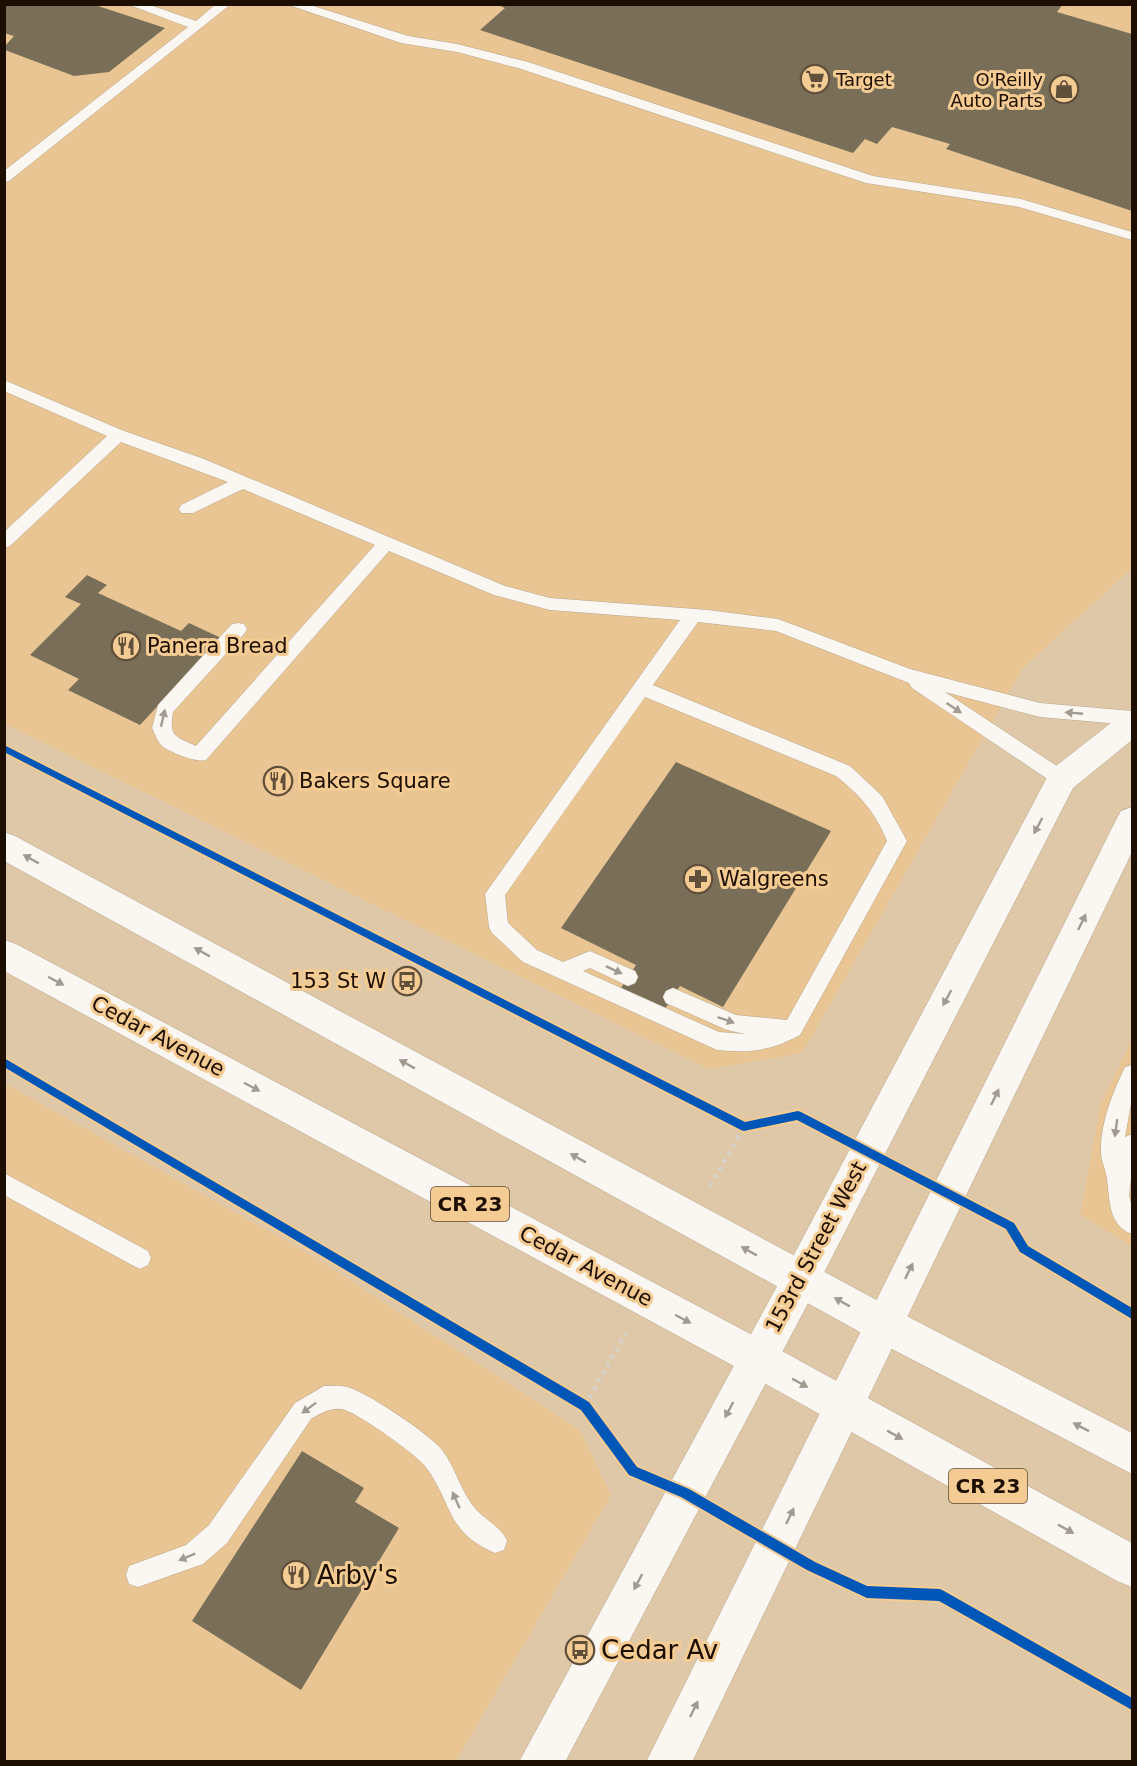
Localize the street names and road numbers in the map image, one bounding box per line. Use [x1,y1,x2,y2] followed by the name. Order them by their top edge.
[87,991,229,1081] street label: Cedar Avenue
[761,1157,871,1337] street label: 153rd Street West
[431,1187,509,1221] road number: CR 23
[515,1221,657,1311] street label: Cedar Avenue
[949,1469,1027,1503] road number: CR 23

